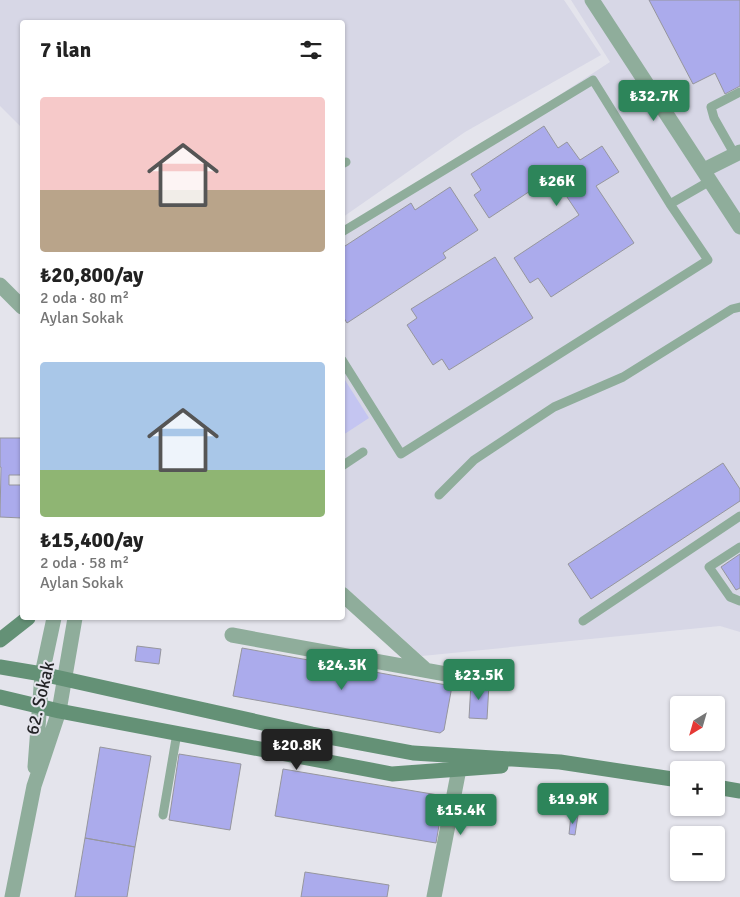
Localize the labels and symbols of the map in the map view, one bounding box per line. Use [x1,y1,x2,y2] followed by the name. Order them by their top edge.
[613,80,695,122] pin: ₺32.7K
[527,164,587,207] pin: ₺26K
[301,648,383,691] pin: ₺24.3K
[438,658,520,701] pin: ₺23.5K
[21,659,59,737] street label: 62. Sokak
[670,696,725,751] north arrow
[256,728,338,771] pin: ₺20.8K
[532,782,614,825] pin: ₺19.9K
[420,794,502,836] pin: ₺15.4K

